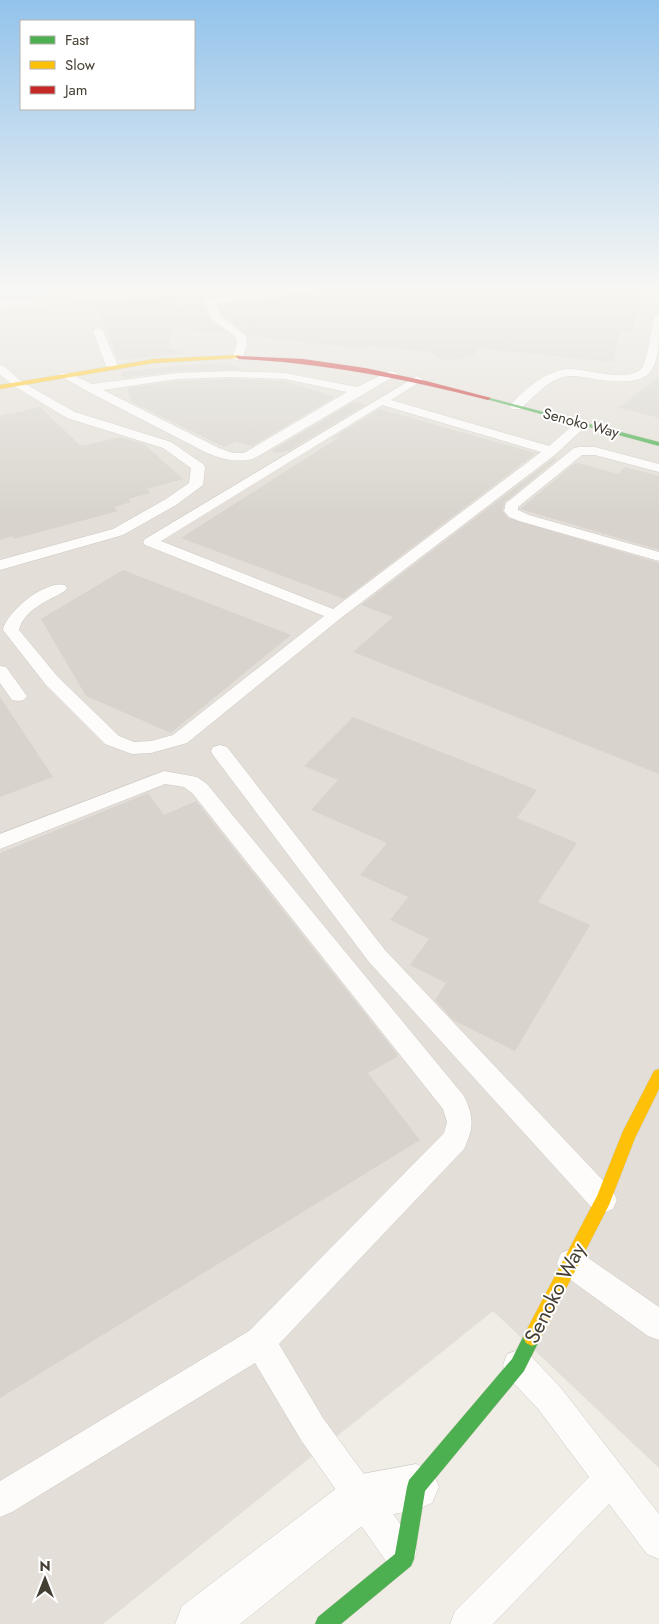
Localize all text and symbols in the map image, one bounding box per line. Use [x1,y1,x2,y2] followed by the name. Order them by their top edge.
[20,20,195,110] legend
[65,29,89,51] text: Fast
[65,54,96,76] text: Slow
[63,79,88,101] text: Jam
[540,402,622,444] street label: Senoko Way
[517,1237,594,1349] street label: Senoko Way
[20,1554,70,1604] north arrow
[39,1556,51,1576] text: N

